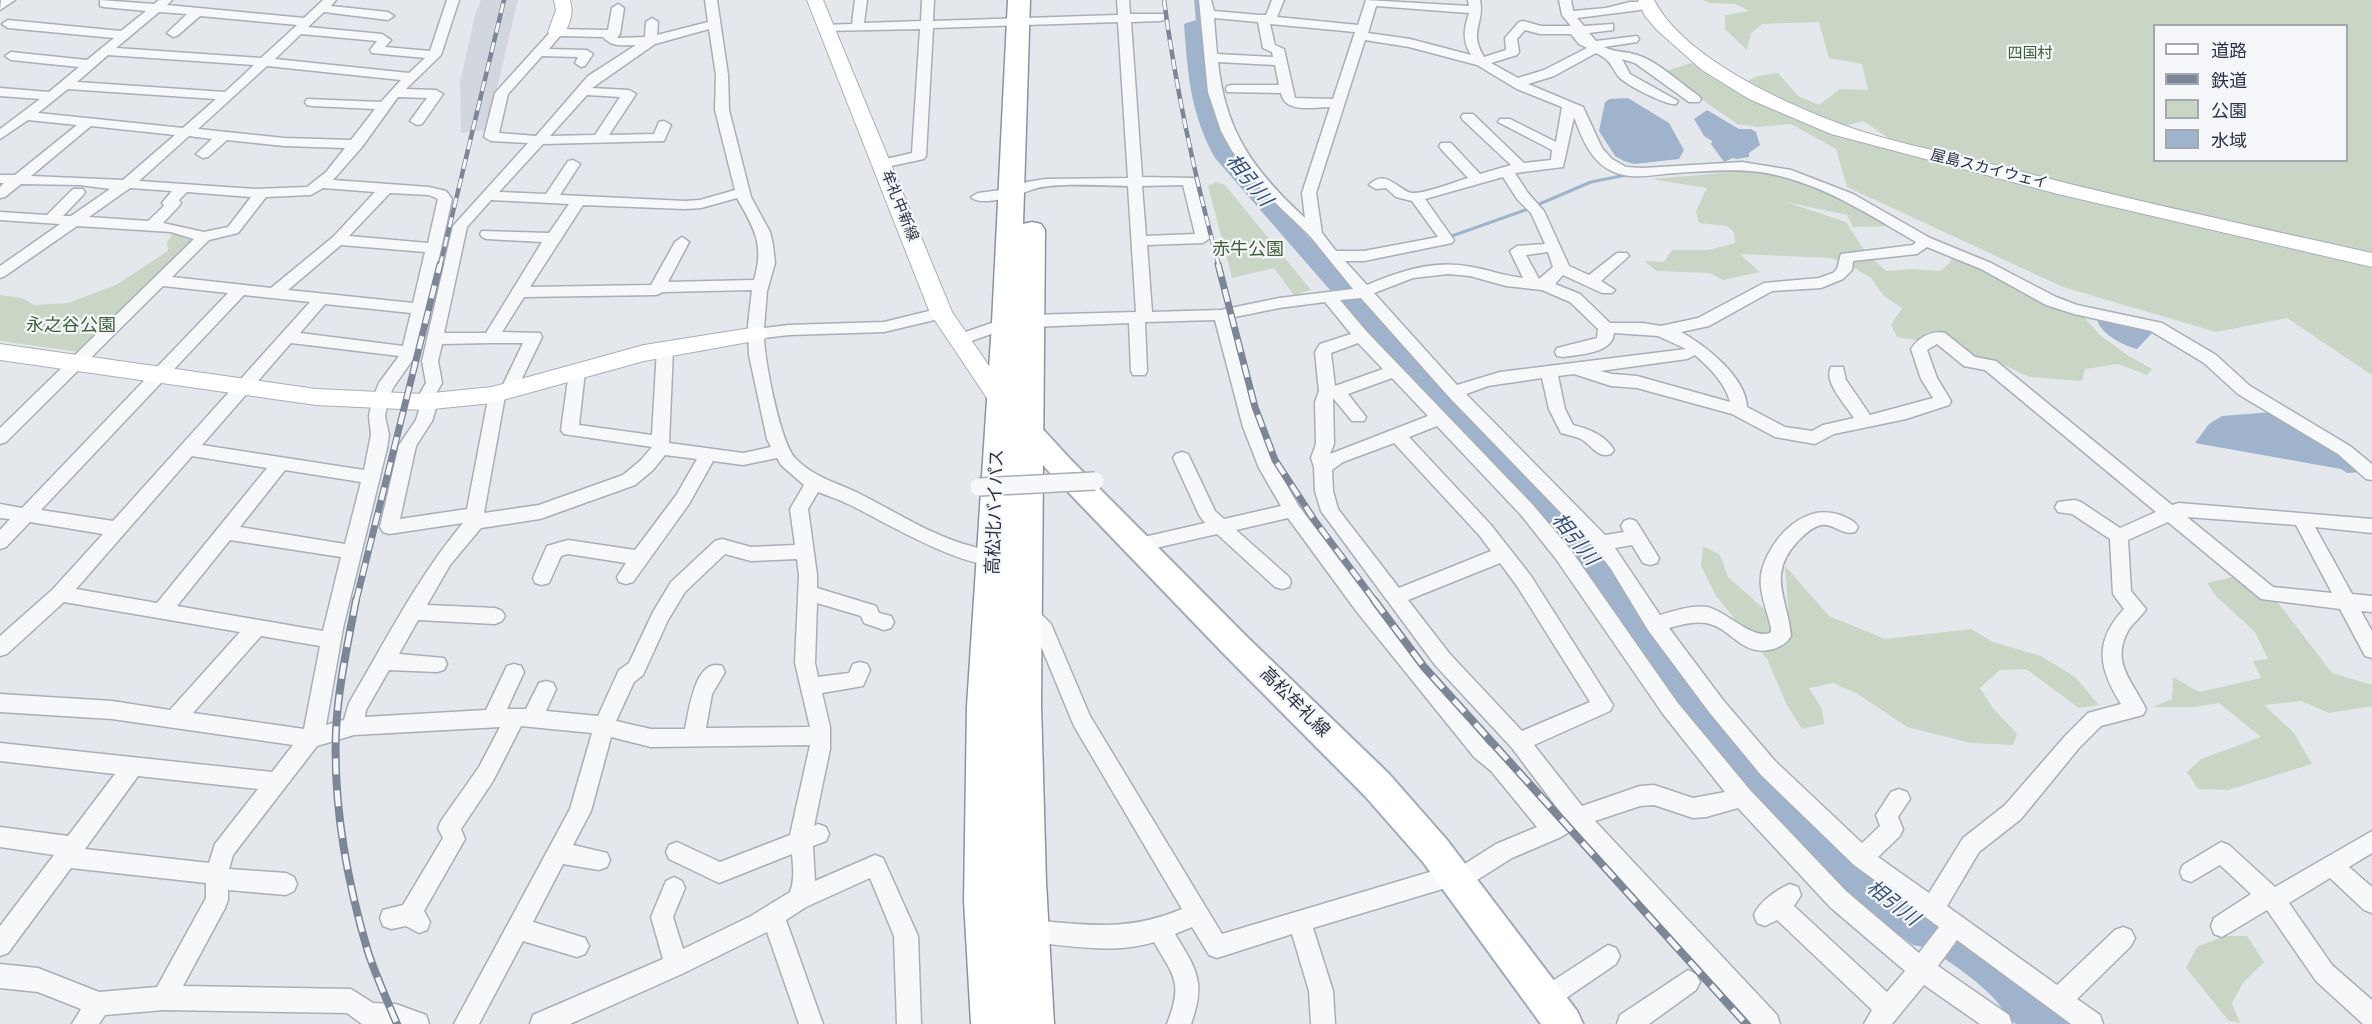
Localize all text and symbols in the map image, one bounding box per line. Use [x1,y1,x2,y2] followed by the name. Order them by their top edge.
[2153,24,2348,162] legend
[2211,40,2247,61] text: 道路
[2008,45,2052,63] park label: 四国村
[2211,70,2247,91] text: 鉄道
[2211,100,2247,121] text: 公園
[2211,130,2247,151] text: 水域
[1929,147,2049,193] street label: 屋島スカイウェイ
[1220,150,1276,212] water label: 相引川
[877,168,921,244] street label: 牟礼中新線
[1212,239,1284,261] park label: 赤牛公園
[26,315,116,337] park label: 永之谷公園
[983,449,1009,575] street label: 高松北バイパス
[1546,509,1602,571] water label: 相引川
[1255,664,1333,742] street label: 高松牟礼線
[1861,876,1923,932] water label: 相引川

